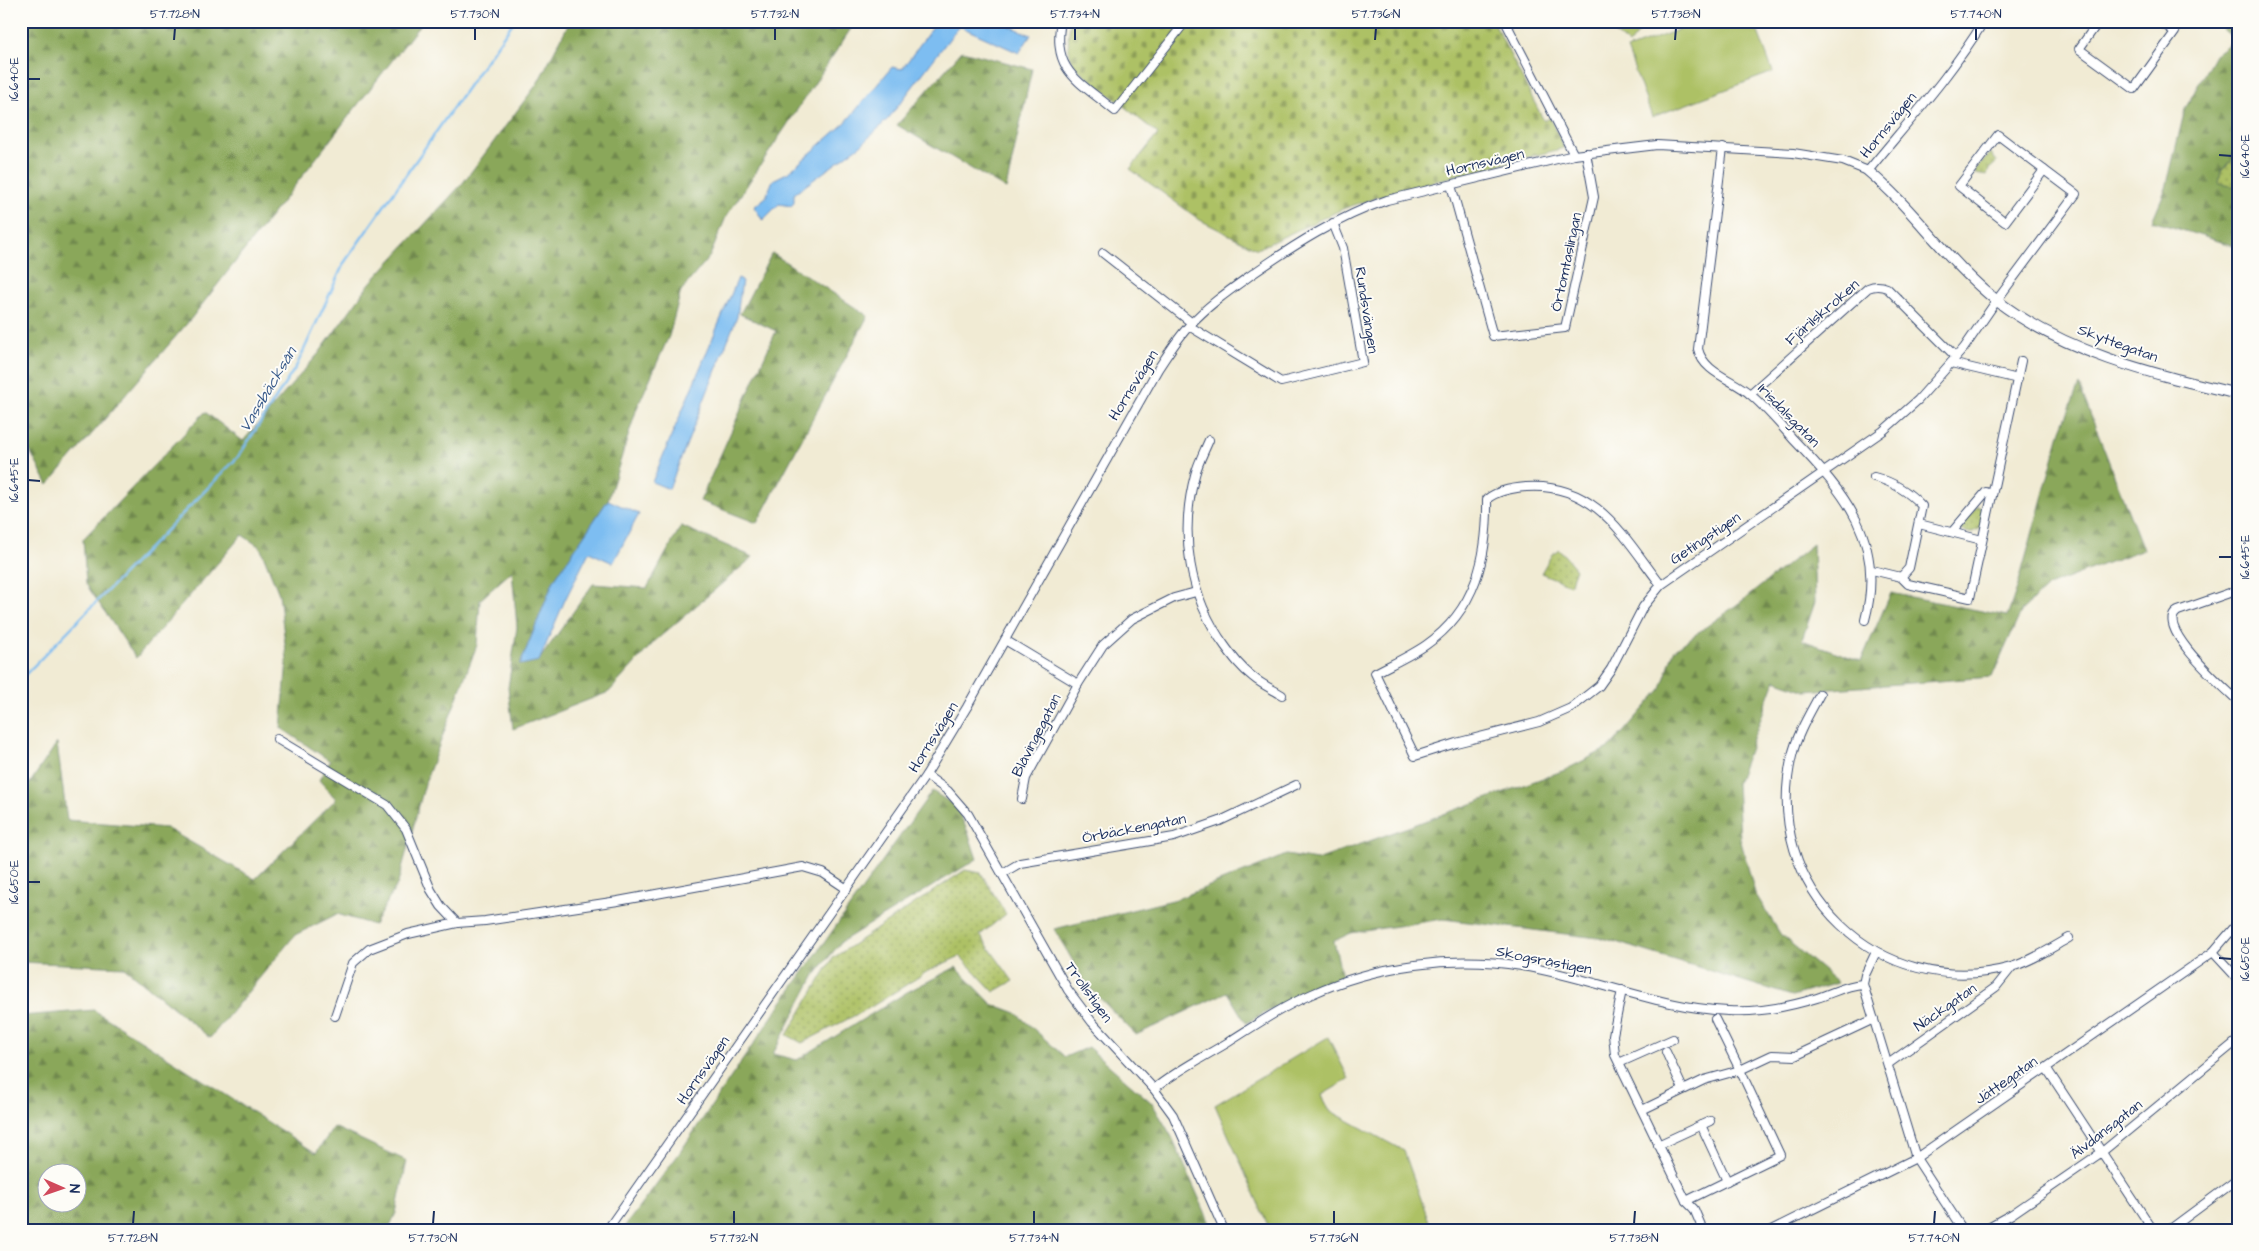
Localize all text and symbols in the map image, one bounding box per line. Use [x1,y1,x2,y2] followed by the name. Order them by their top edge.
[150,6,200,23] text: 57.728°N
[451,6,500,23] text: 57.730°N
[751,6,800,23] text: 57.732°N
[1050,6,1100,23] text: 57.734°N
[1352,6,1401,23] text: 57.736°N
[1652,6,1701,23] text: 57.738°N
[1951,6,2002,23] text: 57.740°N
[6,57,23,101] text: 16.640°E
[1855,87,1923,163] street label: Hornsvägen
[2237,134,2254,178] text: 16.640°E
[1444,143,1527,183] street label: Hornsvägen
[1546,210,1588,314] street label: Örtomtaslingan
[1348,265,1384,355] street label: Rundsvängen
[1781,274,1864,350] street label: Fjärilskroken
[2074,319,2161,369] street label: Skyttegatan
[234,341,303,436] water label: Vassbäcksån
[1103,346,1165,425] street label: Hornsvägen
[1752,379,1825,453] street label: Irisdalsgatan
[6,458,23,502] text: 16.645°E
[1666,507,1746,571] street label: Getingstigen
[2237,535,2254,579] text: 16.645°E
[1007,690,1067,781] street label: Blåvingegatan
[903,698,965,777] street label: Hornsvägen
[1080,808,1188,850] street label: Örbäckengatan
[6,860,23,904] text: 16.650°E
[2237,937,2254,981] text: 16.650°E
[1494,941,1594,981] street label: Skogsråstigen
[1059,958,1118,1028] street label: Trollstigen
[1910,978,1982,1038] street label: Näckgatan
[672,1031,736,1109] street label: Hornsvägen
[1971,1051,2043,1111] street label: Jättegatan
[2066,1094,2148,1165] street label: Älvdansgatan
[38,1164,88,1214] north arrow
[64,1184,84,1193] text: N
[108,1230,158,1247] text: 57.728°N
[409,1230,458,1247] text: 57.730°N
[710,1230,759,1247] text: 57.732°N
[1009,1230,1059,1247] text: 57.734°N
[1310,1230,1359,1247] text: 57.736°N
[1610,1230,1659,1247] text: 57.738°N
[1909,1230,1960,1247] text: 57.740°N

